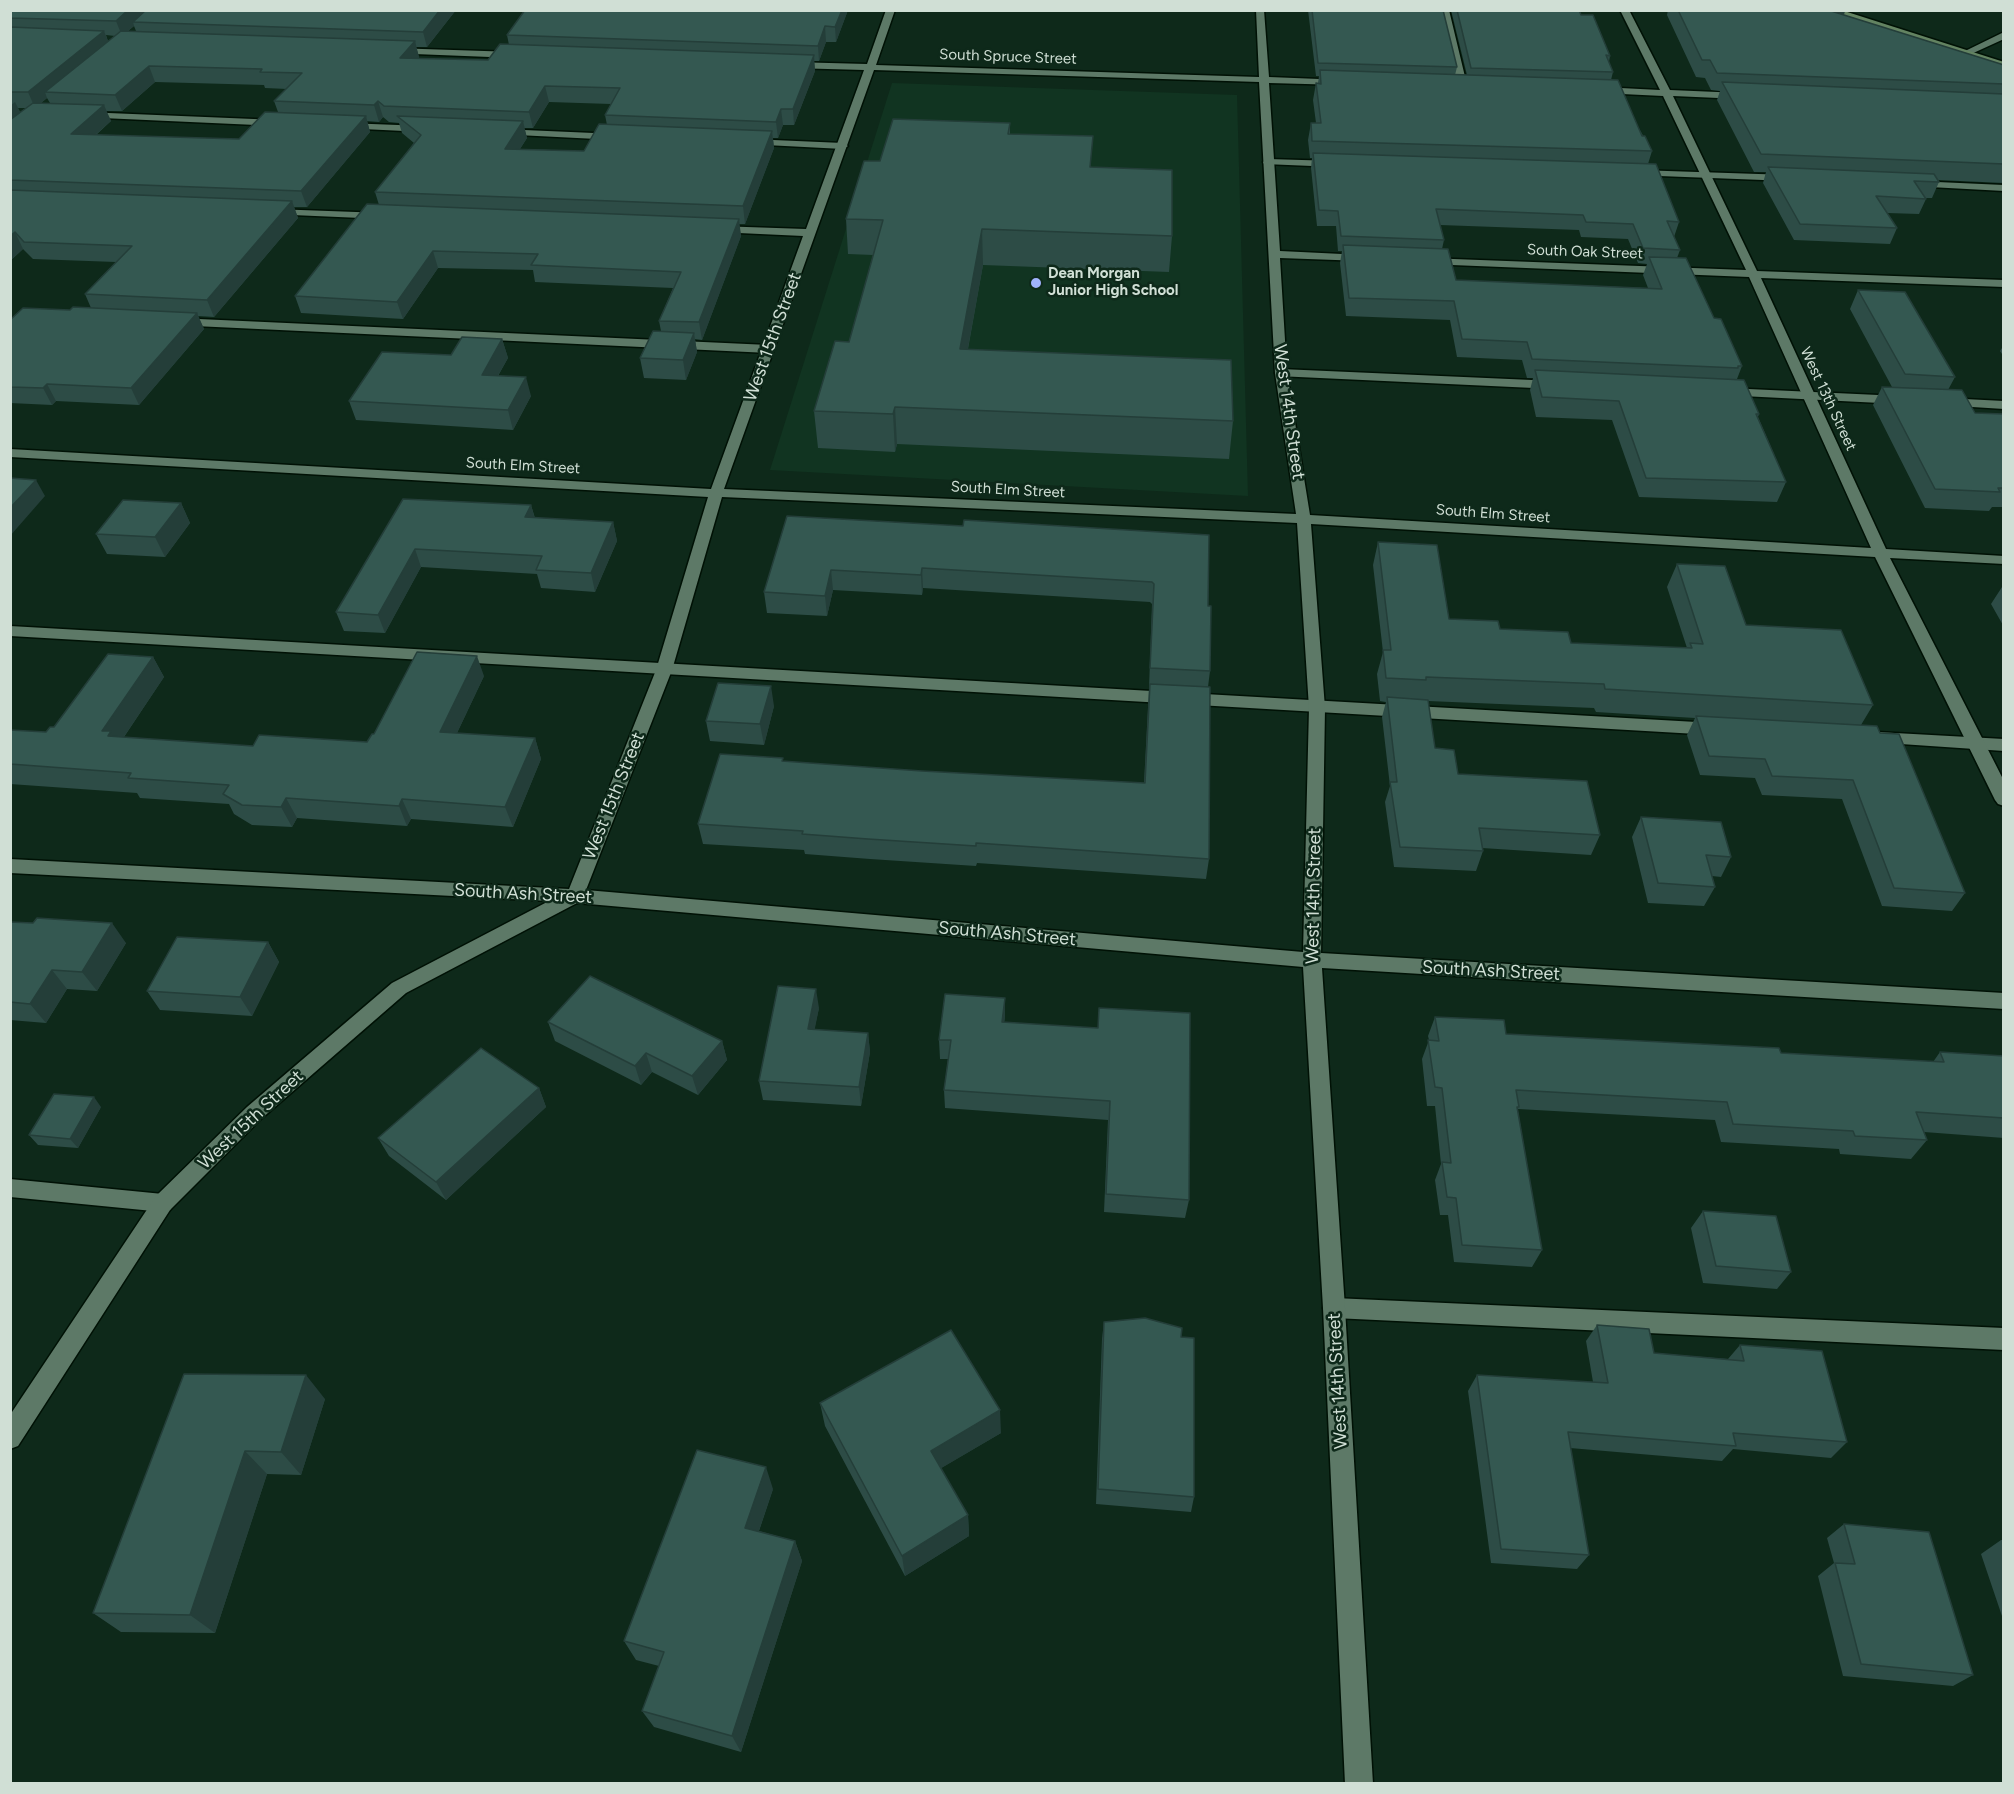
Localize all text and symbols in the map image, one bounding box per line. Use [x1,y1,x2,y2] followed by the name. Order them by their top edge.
[939,46,1077,68] street label: South Spruce Street
[1527,241,1643,263] street label: South Oak Street
[1048,265,1178,300] place label: Dean Morgan Junior High School
[740,270,806,404] street label: West 15th Street
[1029,276,1043,290] marker: Dean Morgan Junior High School
[1269,343,1309,481] street label: West 14th Street
[1796,344,1860,454] street label: West 13th Street
[465,454,581,478] street label: South Elm Street
[950,478,1066,502] street label: South Elm Street
[1435,501,1551,527] street label: South Elm Street
[579,729,649,863] street label: West 15th Street
[1302,828,1326,964] street label: West 14th Street
[453,880,593,908] street label: South Ash Street
[937,917,1077,951] street label: South Ash Street
[1421,957,1561,985] street label: South Ash Street
[194,1066,308,1174] street label: West 15th Street
[1324,1312,1352,1450] street label: West 14th Street

